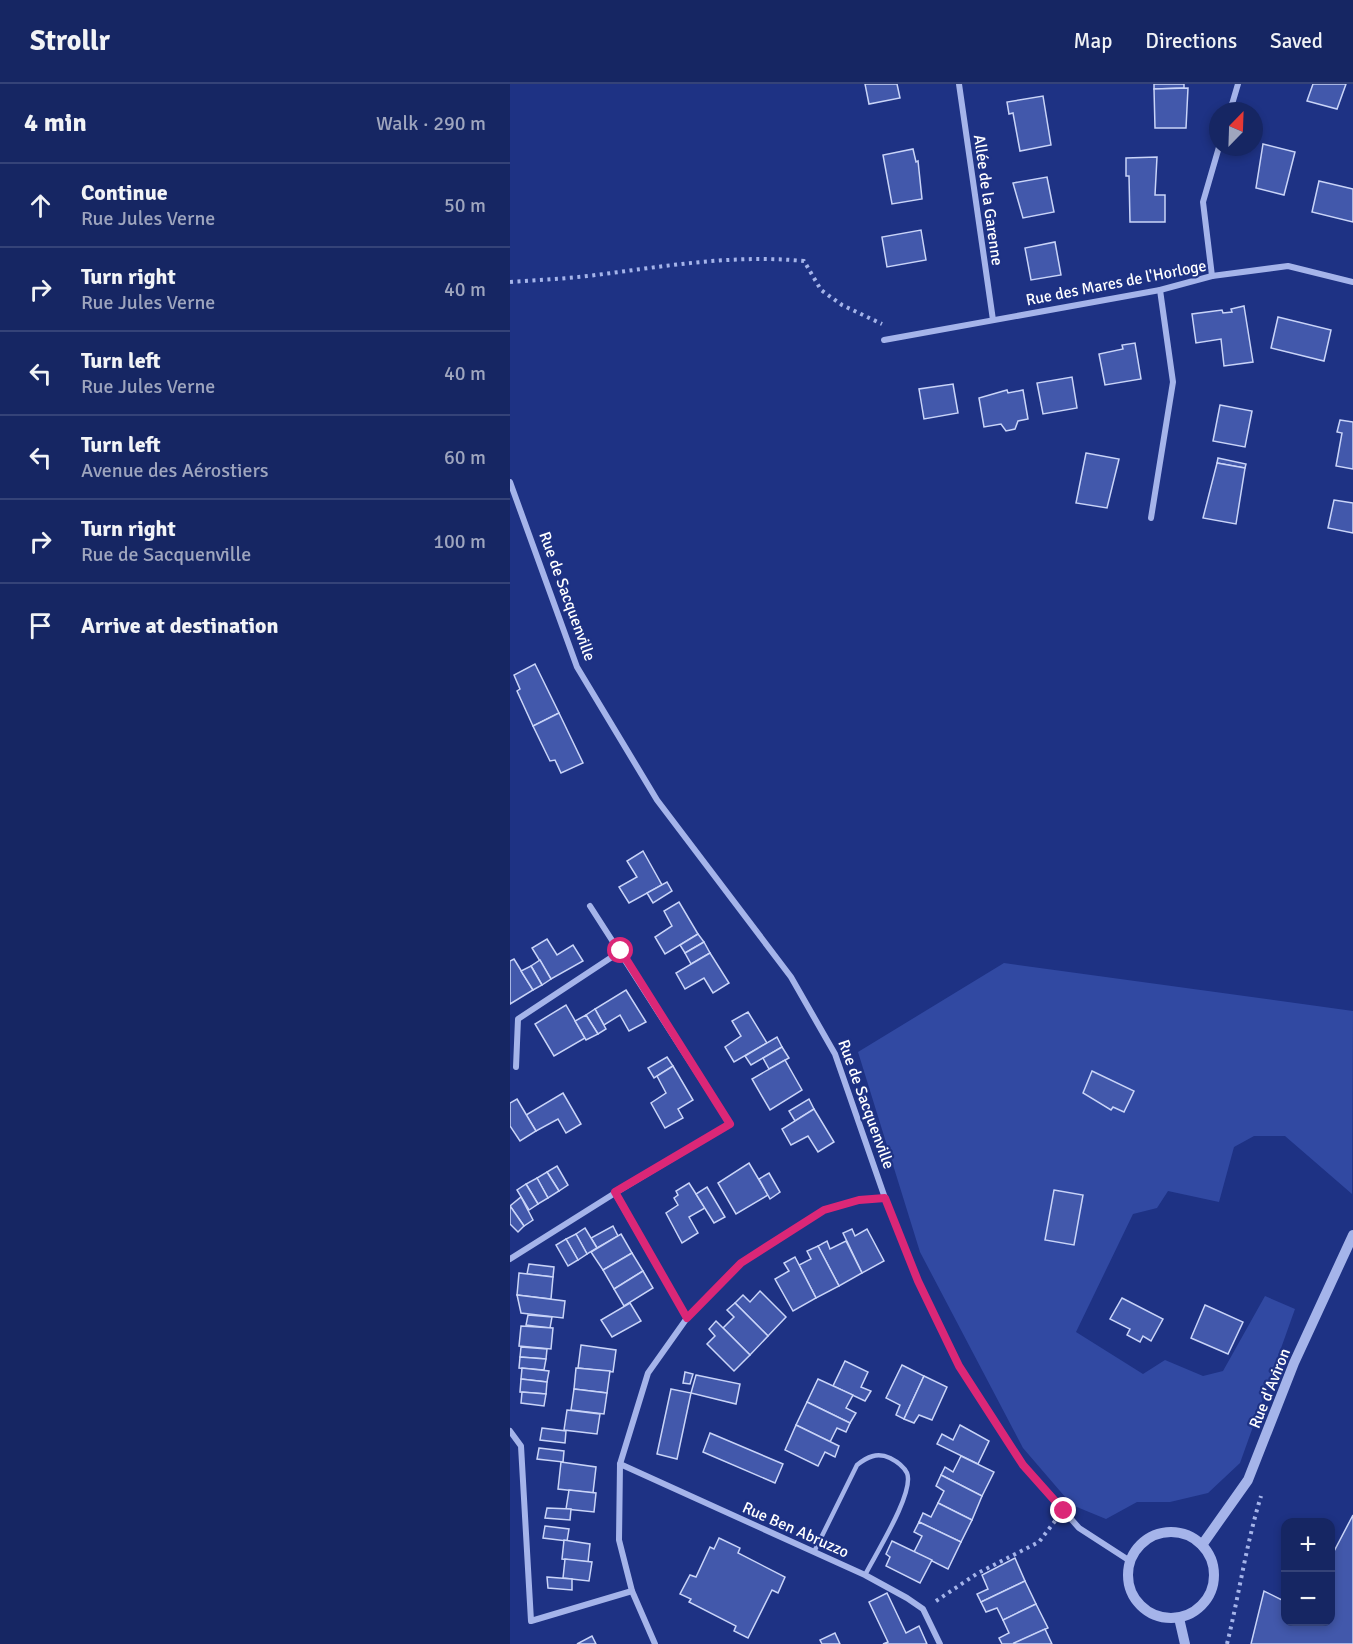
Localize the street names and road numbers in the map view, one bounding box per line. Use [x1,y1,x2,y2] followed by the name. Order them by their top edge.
[969,133,1007,267] street label: Allée de la Garenne
[1024,256,1208,310] street label: Rue des Mares de l'Horloge
[534,529,600,664] street label: Rue de Sacquenville
[833,1037,899,1172] street label: Rue de Sacquenville
[1245,1345,1295,1431] street label: Rue d'Aviron
[739,1497,852,1562] street label: Rue Ben Abruzzo

